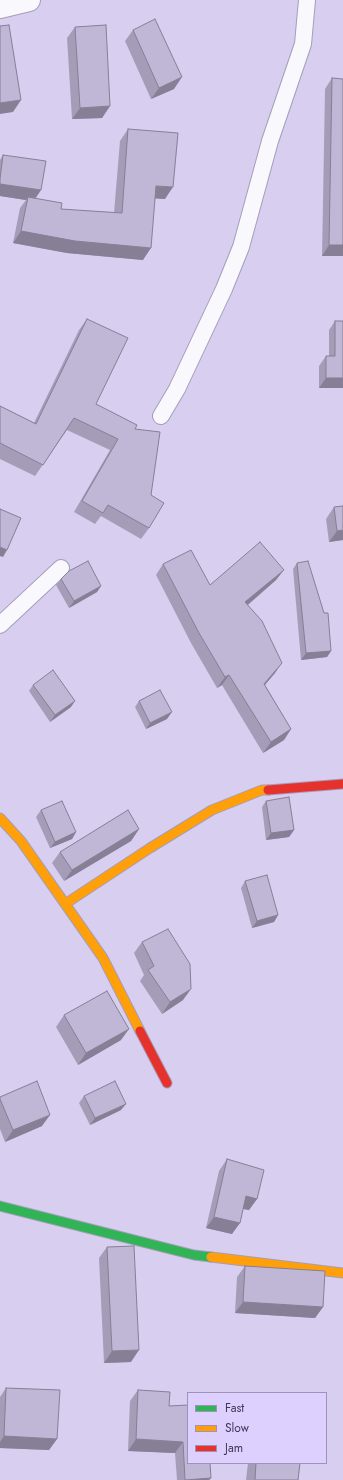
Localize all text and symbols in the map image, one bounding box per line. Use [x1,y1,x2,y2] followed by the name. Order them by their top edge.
[187,1392,327,1464] legend
[225,1399,244,1417] text: Fast
[225,1419,249,1437] text: Slow
[225,1439,243,1457] text: Jam

